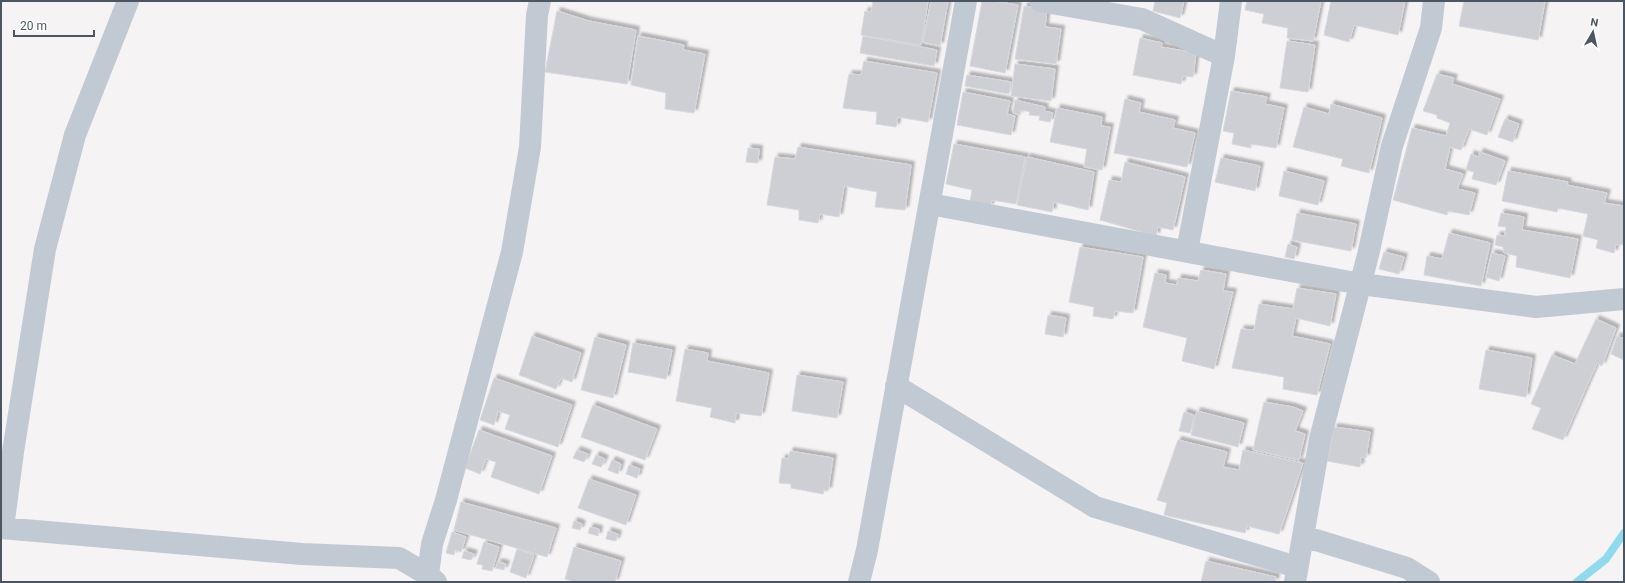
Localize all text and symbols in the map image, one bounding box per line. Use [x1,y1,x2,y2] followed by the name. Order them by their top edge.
[14,12,94,38] scale bar
[1573,12,1613,52] north arrow
[1590,16,1600,30] text: N
[20,19,47,33] text: 20 m

